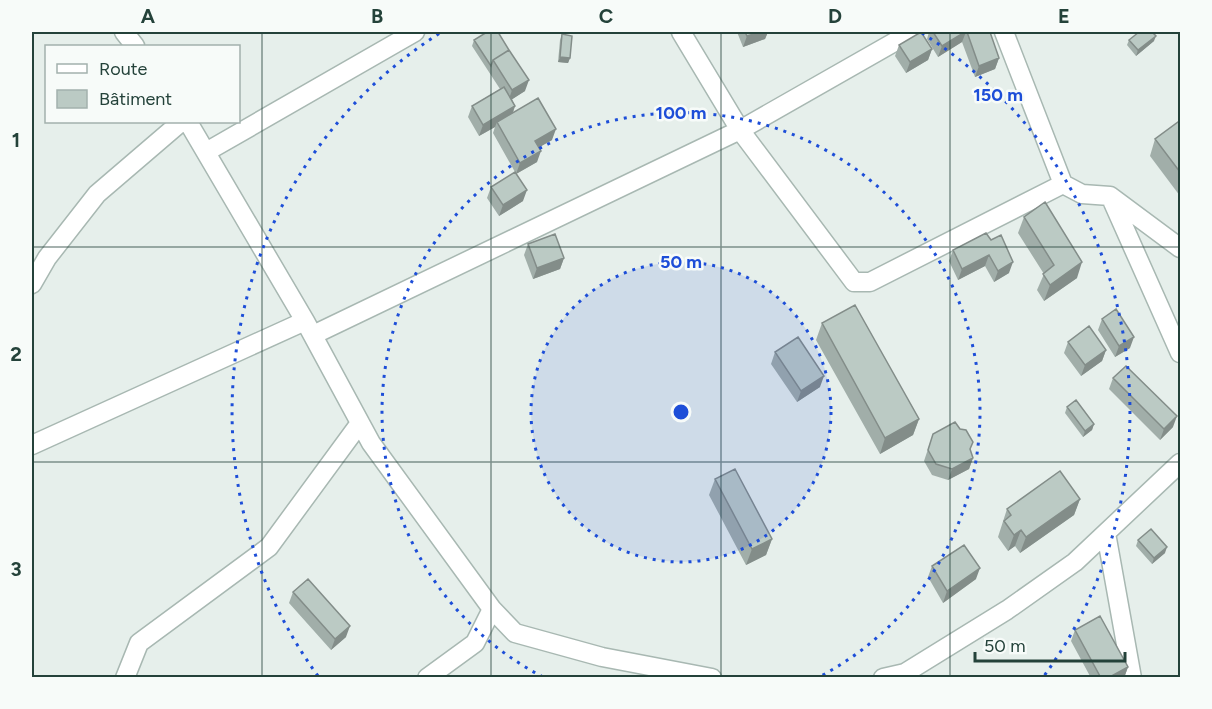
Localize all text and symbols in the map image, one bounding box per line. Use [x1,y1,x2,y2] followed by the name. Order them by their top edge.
[141,4,156,28] text: A
[371,4,383,28] text: B
[599,4,613,28] text: C
[828,4,842,28] text: D
[1058,4,1070,28] text: E
[45,45,240,123] legend
[99,58,148,80] text: Route
[973,84,1023,106] text: 150 m
[99,88,172,110] text: Bâtiment
[656,102,706,124] text: 100 m
[12,128,20,152] text: 1
[660,251,702,273] text: 50 m
[10,342,22,366] text: 2
[671,402,691,422] centre of rings
[10,557,22,581] text: 3
[975,625,1125,663] scale bar
[984,635,1026,657] text: 50 m

